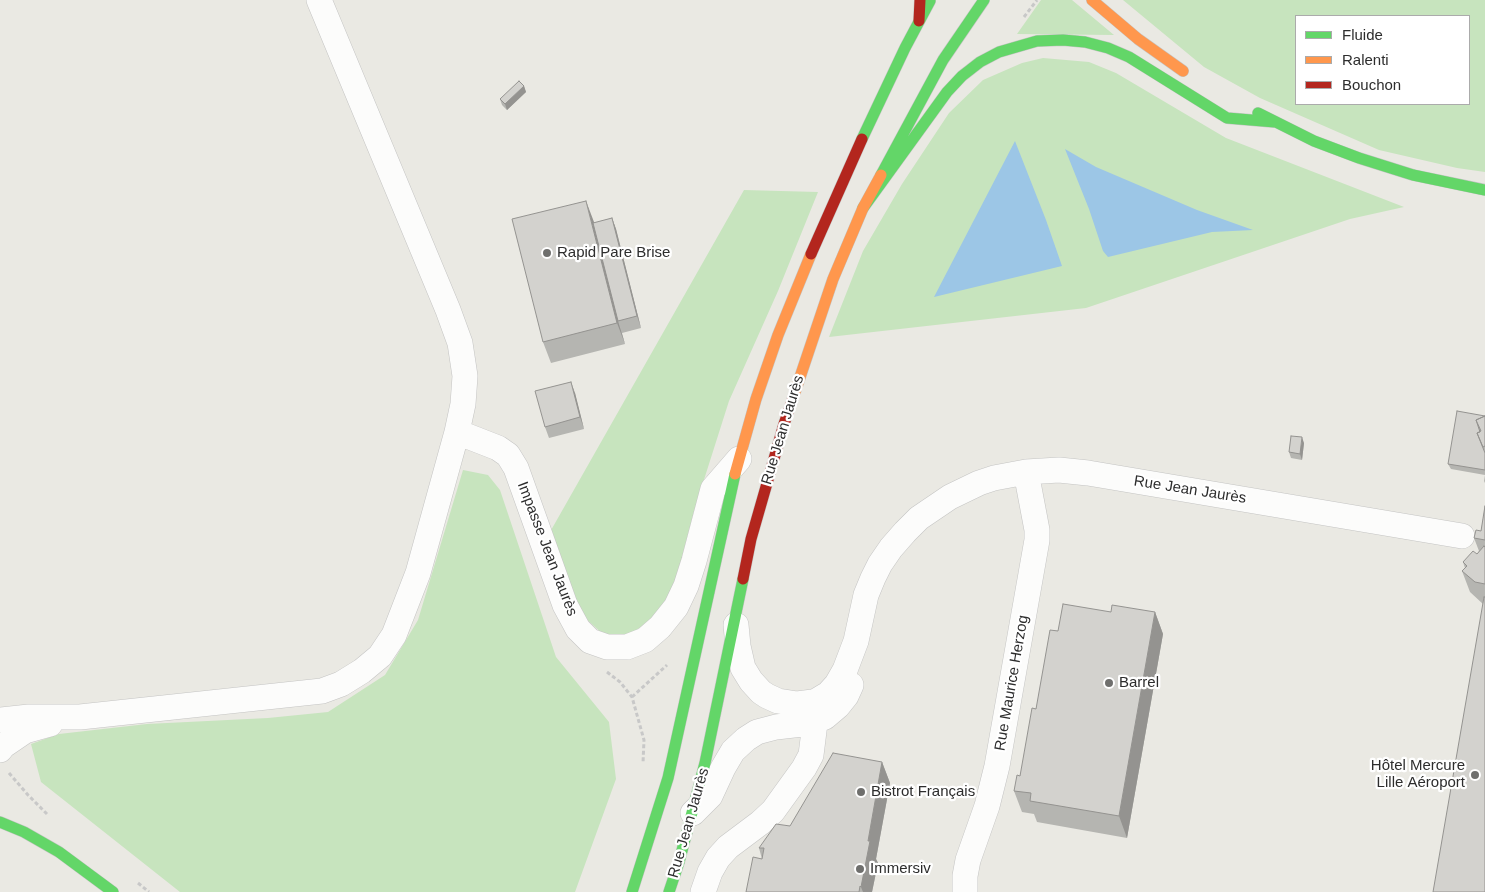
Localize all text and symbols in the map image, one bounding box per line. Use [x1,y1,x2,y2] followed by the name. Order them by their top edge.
[1295,15,1470,105] legend
[1342,26,1383,43] text: Fluide
[1342,51,1389,68] text: Ralenti
[1342,76,1401,93] text: Bouchon
[557,244,670,262] place label: Rapid Pare Brise
[541,247,553,259] marker: Rapid Pare Brise
[758,373,808,487] street label: Rue Jean Jaurès
[1133,472,1247,508] street label: Rue Jean Jaurès
[513,479,581,619] street label: Impasse Jean Jaurès
[991,614,1033,752] street label: Rue Maurice Herzog
[1119,674,1159,692] place label: Barrel
[1103,677,1115,689] marker: Barrel
[1371,757,1465,792] place label: Hôtel Mercure Lille Aéroport
[665,766,713,880] street label: Rue Jean Jaurès
[1469,769,1481,781] marker: Hôtel Mercure Lille Aéroport
[871,783,975,801] place label: Bistrot Français
[855,786,867,798] marker: Bistrot Français
[870,860,931,878] place label: Immersiv
[854,863,866,875] marker: Immersiv

